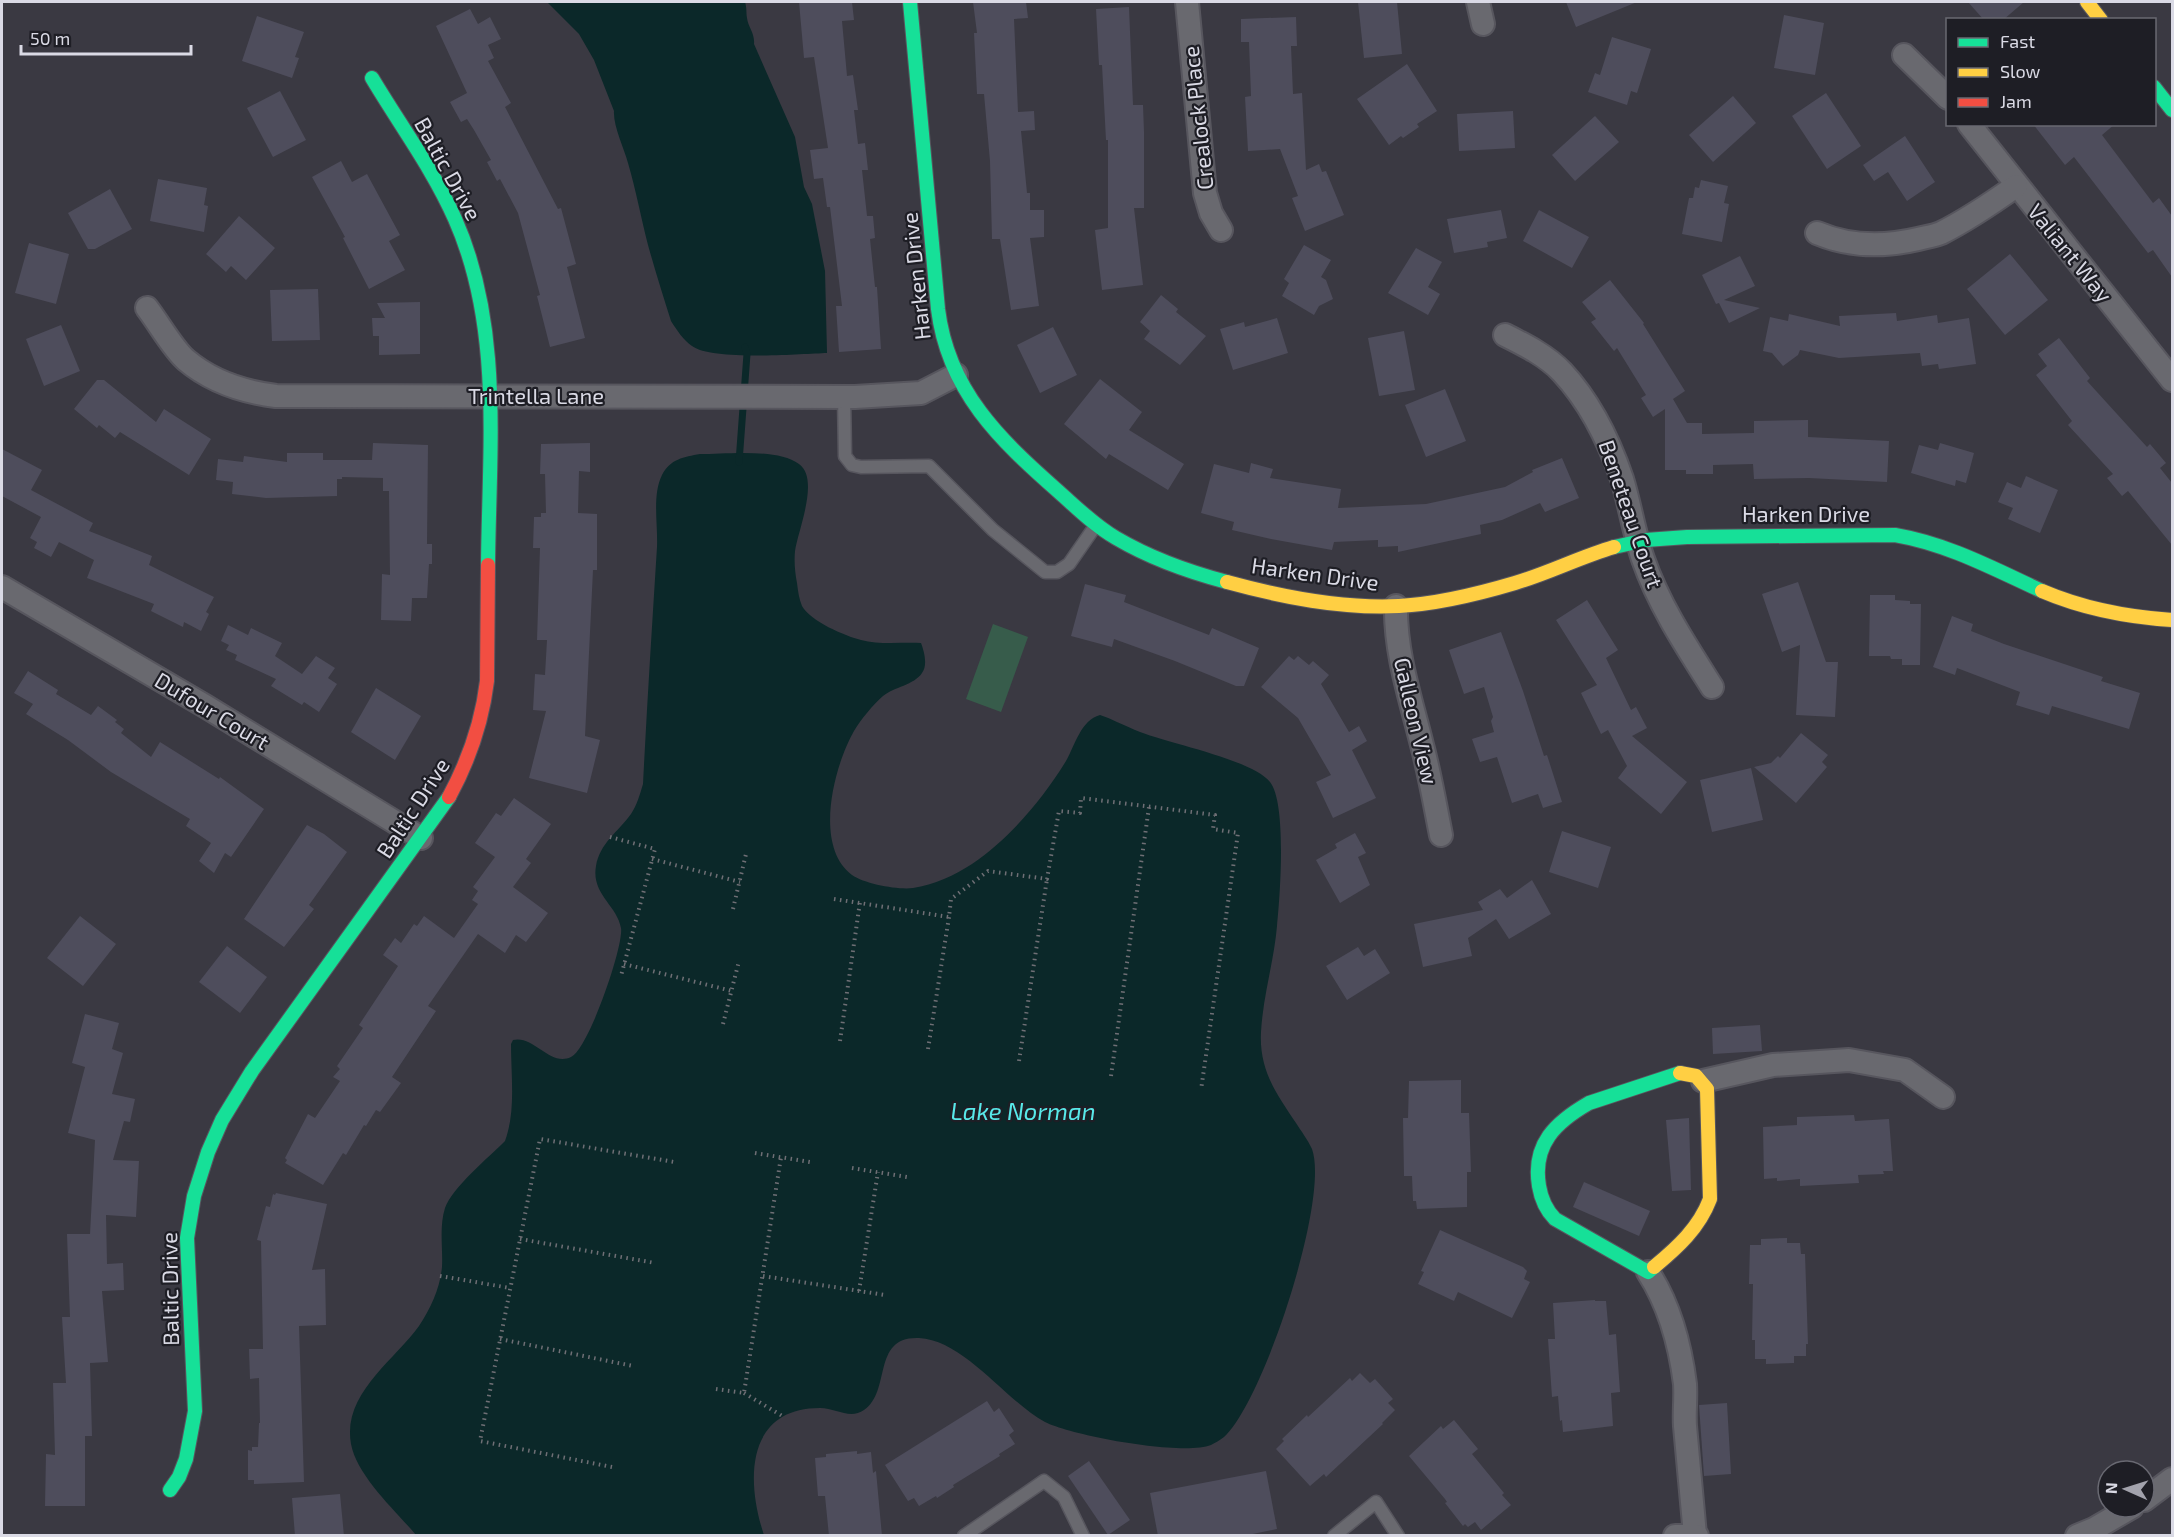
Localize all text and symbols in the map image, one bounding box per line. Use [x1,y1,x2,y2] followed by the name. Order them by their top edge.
[21,18,190,56] scale bar
[1946,18,2156,126] legend
[30,27,70,49] text: 50 m
[2000,30,2035,52] text: Fast
[1177,45,1217,191] street label: Crealock Place
[2000,60,2041,82] text: Slow
[2000,90,2032,112] text: Jam
[410,112,488,225] street label: Baltic Drive
[2023,198,2119,307] street label: Valiant Way
[895,211,935,341] street label: Harken Drive
[468,382,604,408] street label: Trintella Lane
[1594,436,1669,591] street label: Beneteau Court
[1742,500,1870,526] street label: Harken Drive
[1250,551,1380,595] street label: Harken Drive
[1390,655,1444,787] street label: Galleon View
[151,666,274,754] street label: Dufour Court
[370,753,454,862] street label: Baltic Drive
[950,1096,1096,1125] water label: Lake Norman
[155,1232,183,1346] street label: Baltic Drive
[2096,1459,2156,1519] north arrow
[2101,1482,2120,1494] text: N

